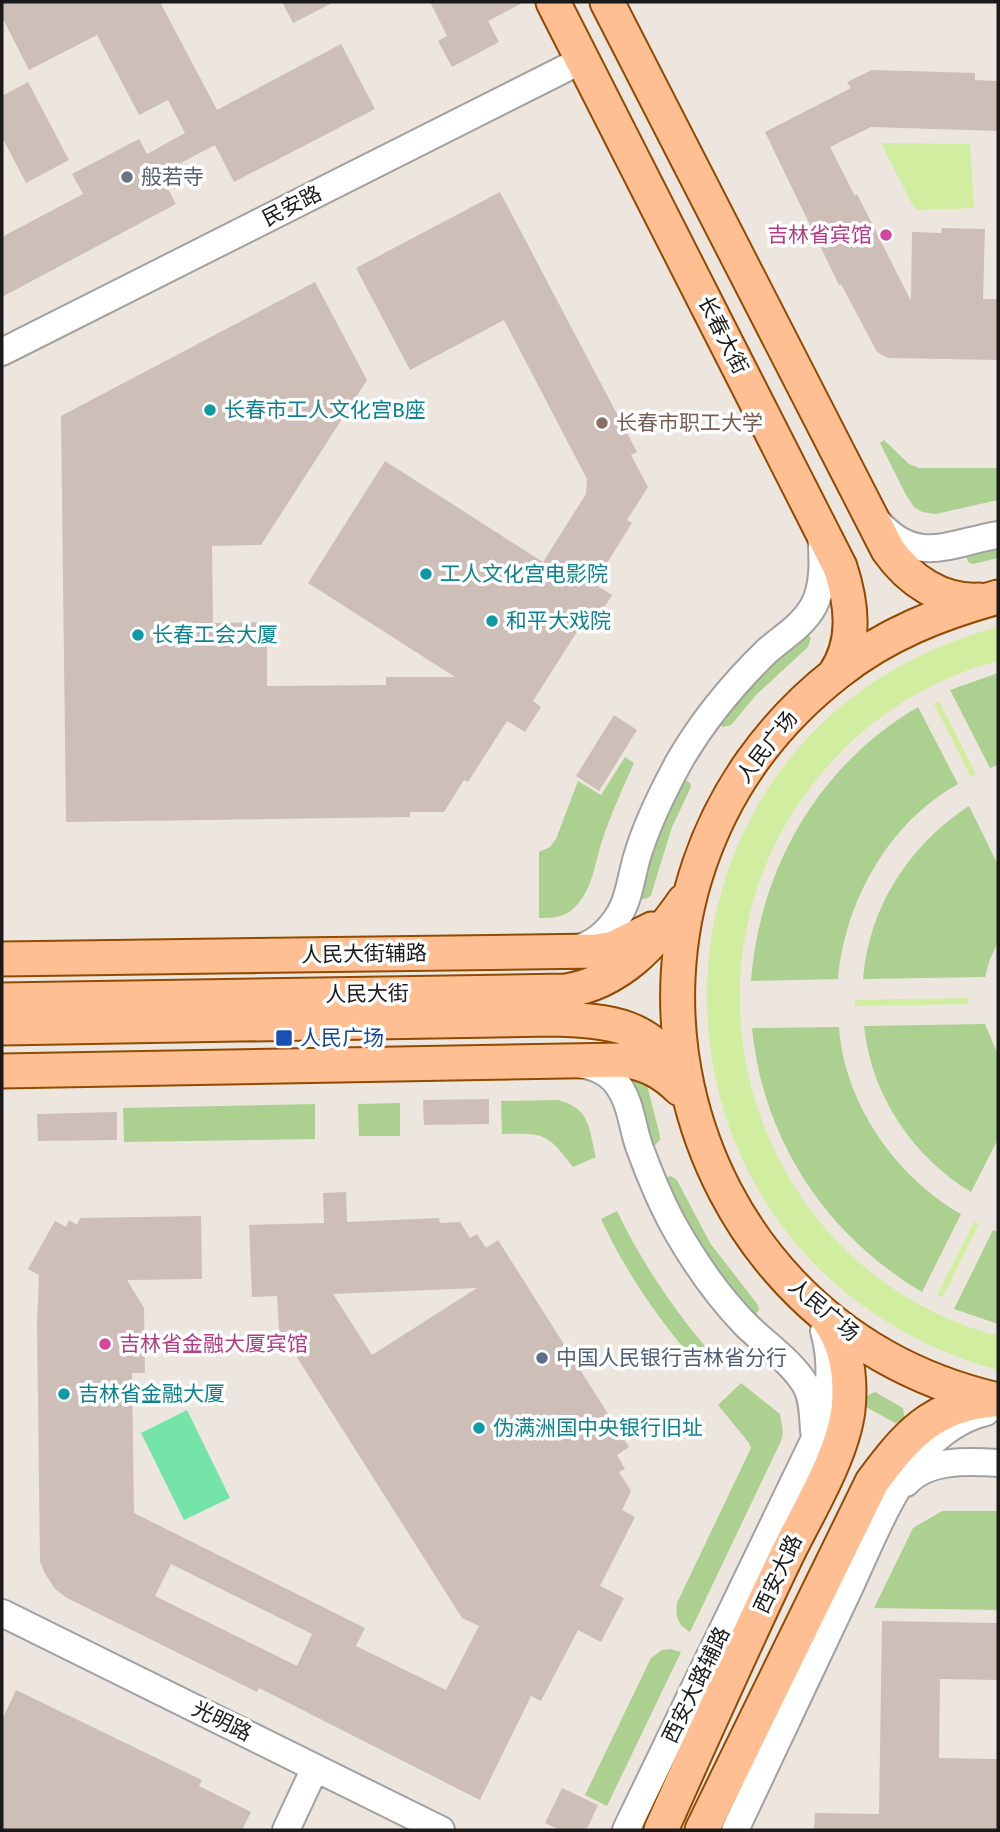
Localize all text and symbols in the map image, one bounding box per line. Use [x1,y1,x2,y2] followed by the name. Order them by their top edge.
[141,164,204,190] place label: 般若寺
[119,169,135,185] marker: 般若寺
[258,180,326,232] street label: 民安路
[767,222,872,248] place label: 吉林省宾馆
[878,227,894,243] marker: 吉林省宾馆
[692,292,754,378] street label: 长春大街
[224,397,426,423] place label: 长春市工人文化宫B座
[202,402,218,418] marker: 长春市工人文化宫B座
[616,410,763,436] place label: 长春市职工大学
[594,415,610,431] marker: 长春市职工大学
[440,561,608,587] place label: 工人文化宫电影院
[418,566,434,582] marker: 工人文化宫电影院
[506,608,611,634] place label: 和平大戏院
[484,613,500,629] marker: 和平大戏院
[152,622,278,648] place label: 长春工会大厦
[130,627,146,643] marker: 长春工会大厦
[731,706,803,788] street label: 人民广场
[301,940,427,968] street label: 人民大街辅路
[325,980,409,1008] street label: 人民大街
[300,1025,384,1051] place label: 人民广场
[274,1028,294,1048] marker: 人民广场
[783,1273,865,1347] street label: 人民广场
[119,1331,308,1357] place label: 吉林省金融大厦宾馆
[97,1336,113,1352] marker: 吉林省金融大厦宾馆
[556,1345,787,1371] place label: 中国人民银行吉林省分行
[534,1350,550,1366] marker: 中国人民银行吉林省分行
[78,1381,225,1407] place label: 吉林省金融大厦
[56,1386,72,1402] marker: 吉林省金融大厦
[493,1415,703,1441] place label: 伪满洲国中央银行旧址
[471,1420,487,1436] marker: 伪满洲国中央银行旧址
[748,1530,808,1618] street label: 西安大路
[657,1623,735,1747] street label: 西安大路辅路
[188,1696,256,1746] street label: 光明路

